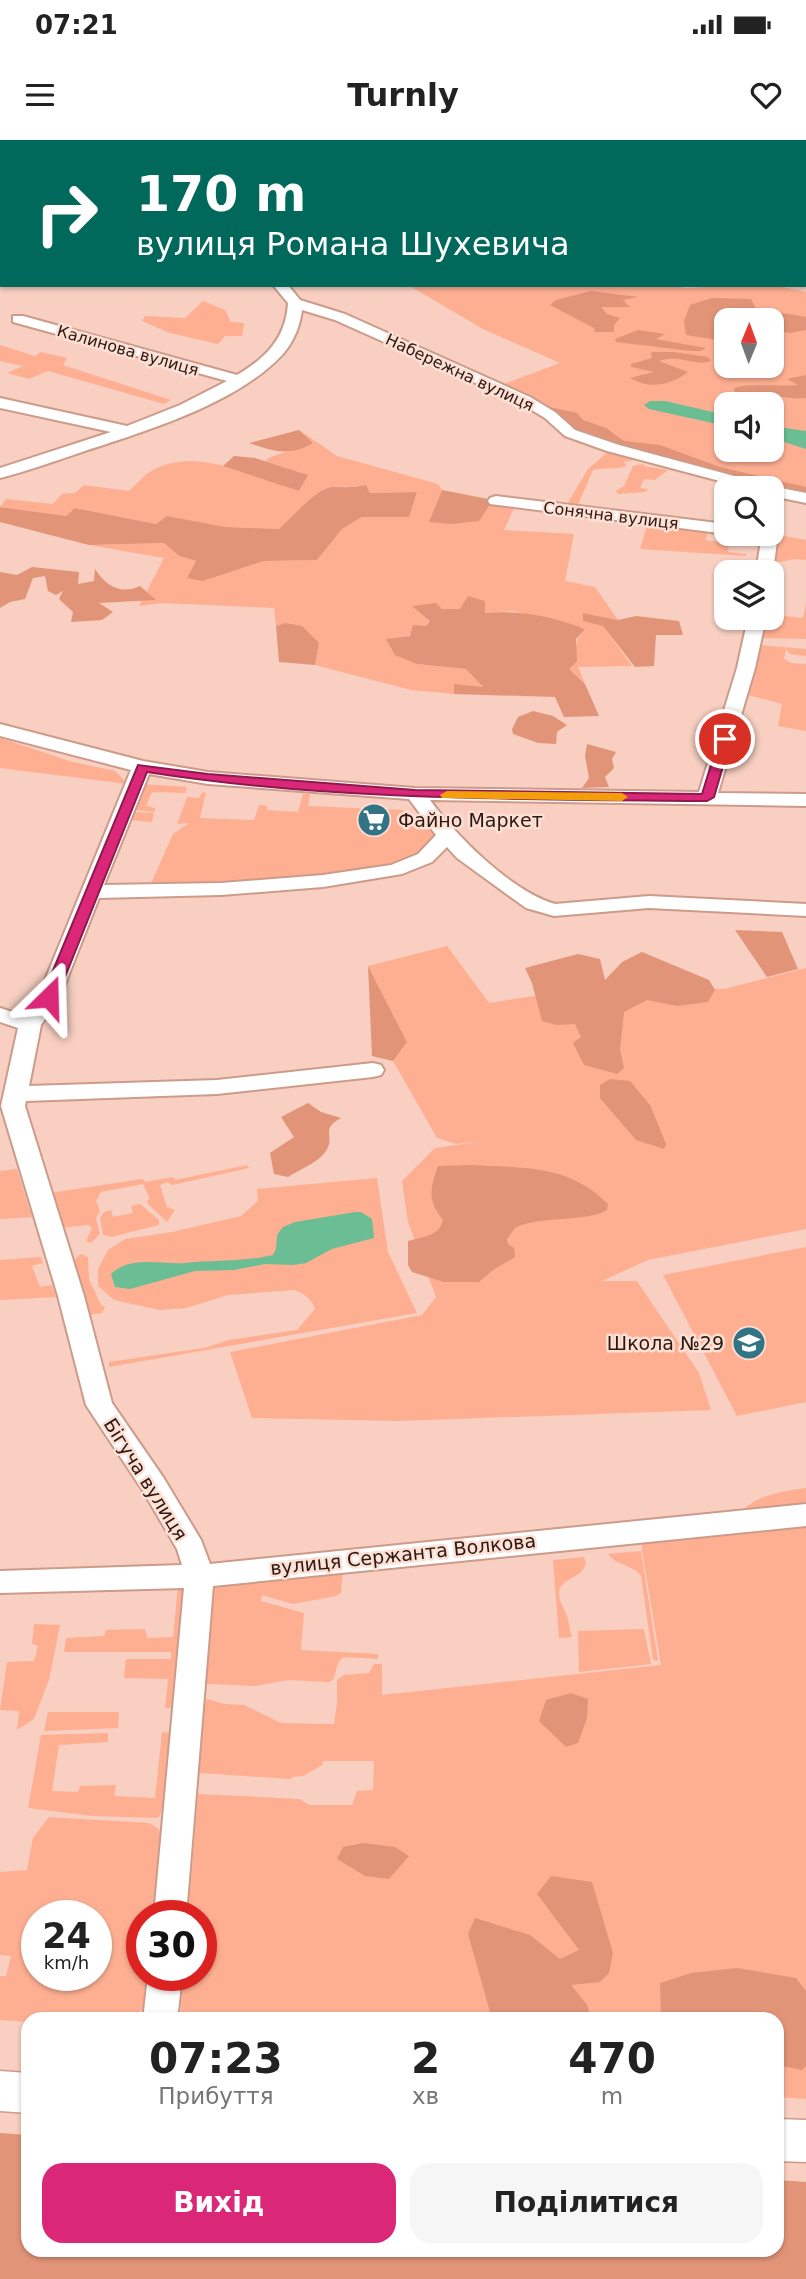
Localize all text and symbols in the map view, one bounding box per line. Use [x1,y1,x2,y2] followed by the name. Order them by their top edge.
[35,10,118,40] text: 07:21
[21,76,59,114] icon: menu
[347,76,459,114] text: Turnly
[747,76,785,114] icon: heart
[136,166,306,223] text: 170 m
[21,168,112,259] icon: right
[136,225,570,263] text: вулиця Романа Шухевича
[714,308,784,378] north arrow
[714,308,784,630] map controls
[55,321,201,380] street label: Калинова вулиця
[383,330,537,415] street label: Набережна вулиця
[714,392,784,462] button: sound
[714,476,784,546] button: search
[542,498,680,533] street label: Сонячна вулиця
[714,560,784,630] button: layers
[695,709,755,769] pin
[706,720,744,758] icon: arrive
[355,801,393,839] supermarket icon: Файно Маркет
[398,809,543,831] place label: Файно Маркет
[12,960,86,1034] position arrow
[730,1324,768,1362] school or university icon: Школа №29
[607,1332,724,1354] place label: Школа №29
[100,1414,192,1544] street label: Бігуча вулиця
[269,1529,537,1579] street label: вулиця Сержанта Волкова
[126,1900,217,1991] speed limit sign: 30
[42,1916,91,1956] text: 24
[44,1952,89,1973] text: km/h
[149,2034,283,2083] text: 07:23
[411,2034,440,2083] text: 2
[568,2034,656,2083] text: 470
[158,2083,274,2109] text: Прибуття
[412,2083,439,2109] text: хв
[601,2083,623,2109] text: m
[42,2163,396,2243] button: Вихід
[410,2163,763,2243] button: Поділитися

